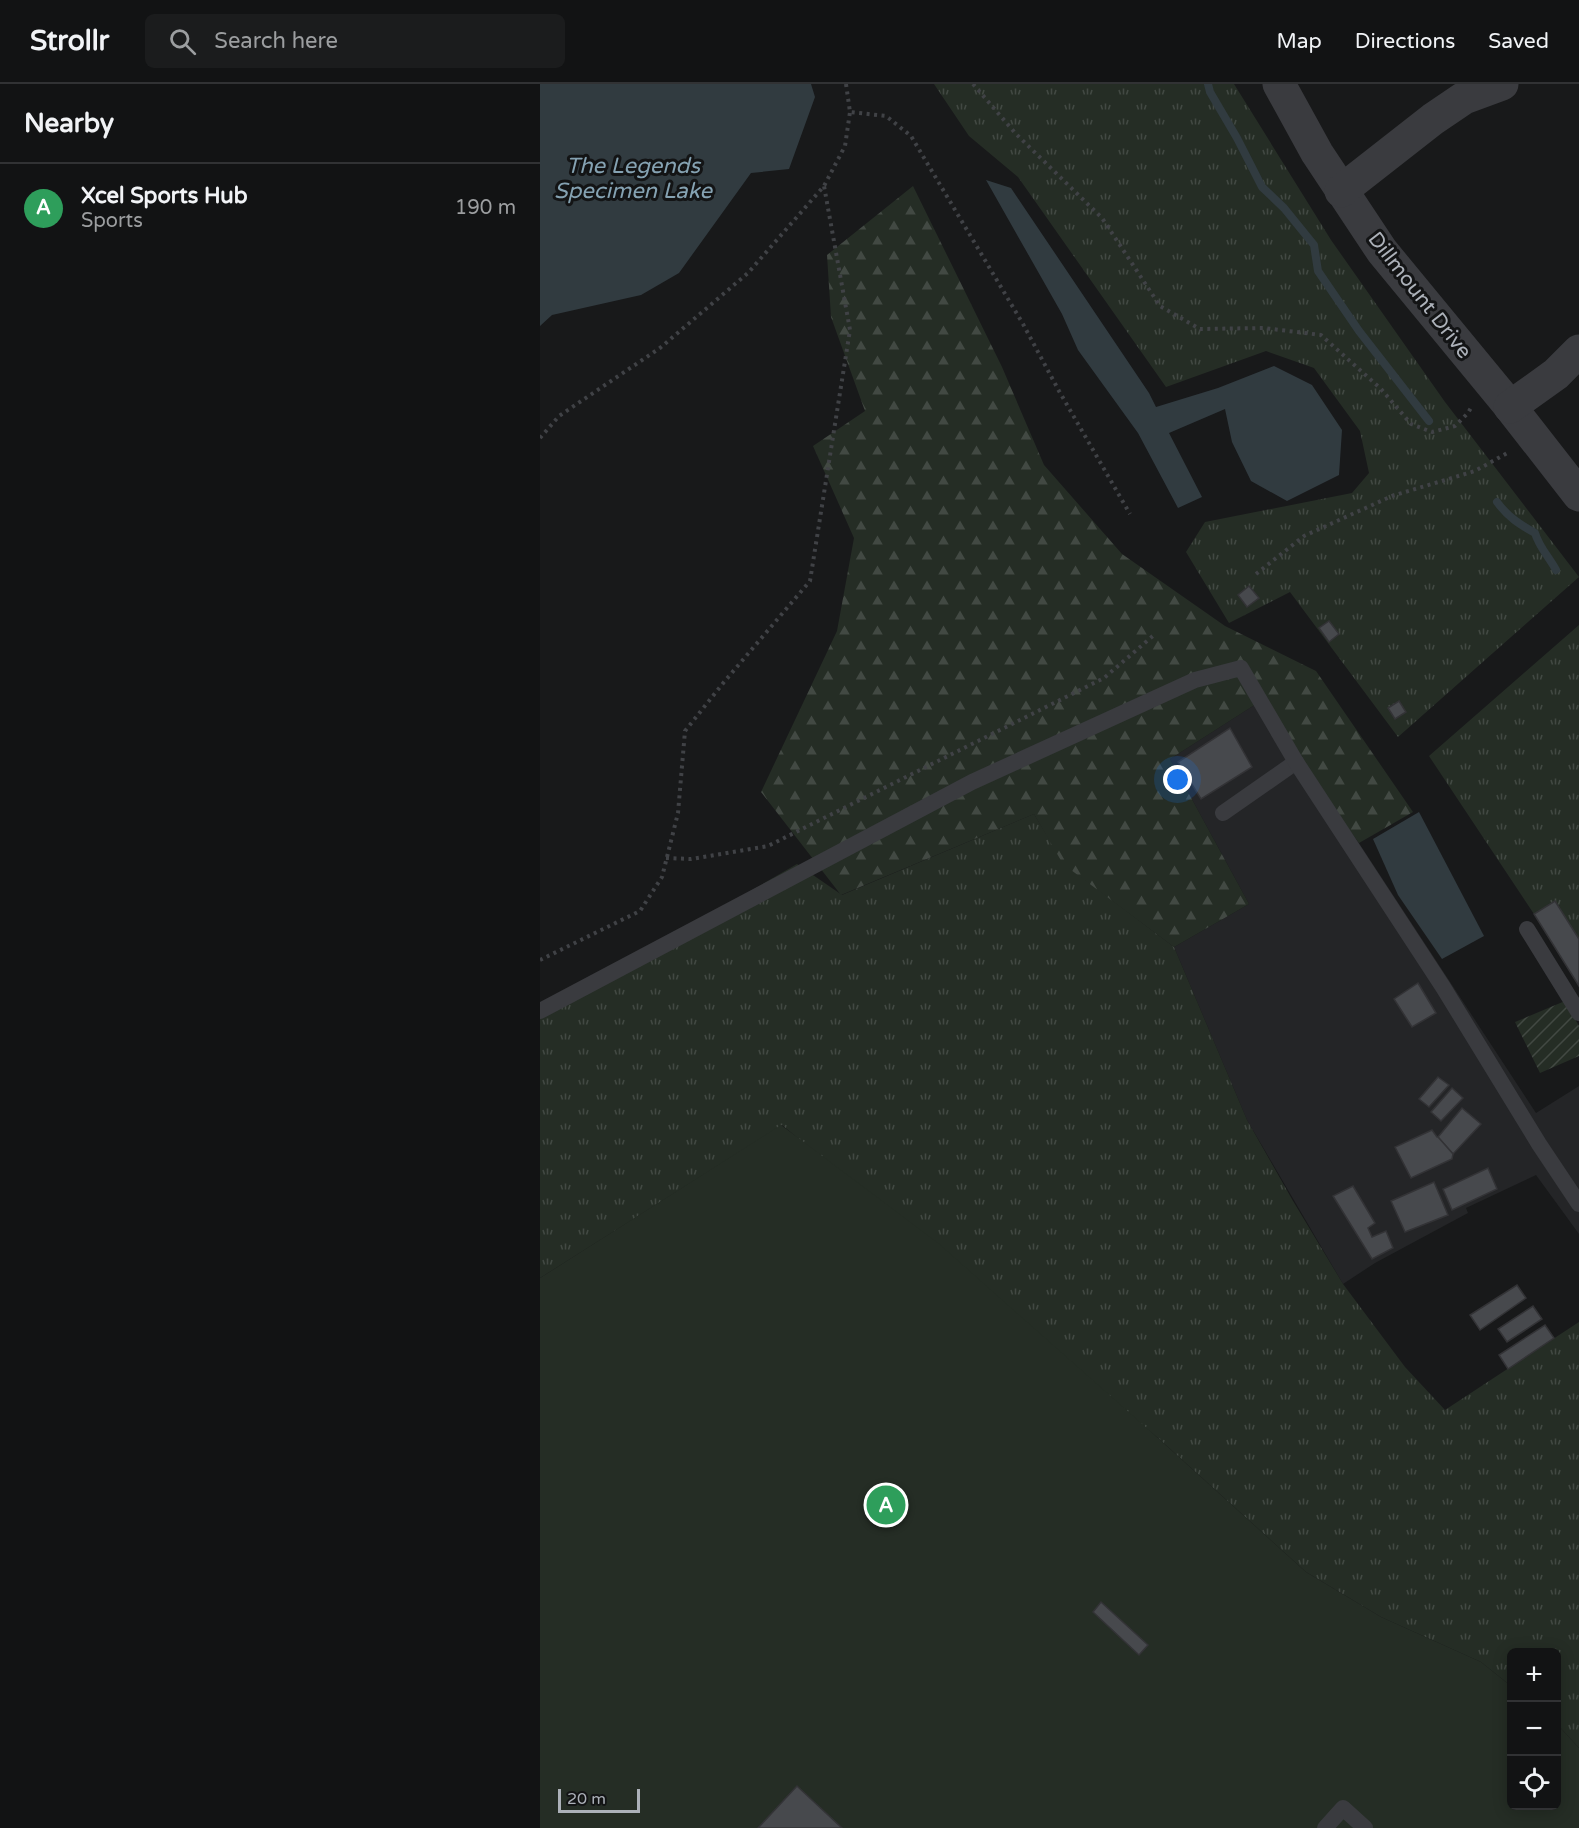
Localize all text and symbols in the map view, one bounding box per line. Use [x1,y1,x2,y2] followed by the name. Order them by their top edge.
[145,14,565,68] search box
[30,24,109,58] text: Strollr
[166,25,199,58] icon: search
[214,28,338,54] text: Search here
[1276,29,1322,54] text: Map
[1355,29,1455,54] text: Directions
[1488,29,1549,54] text: Saved
[24,108,114,139] text: Nearby
[554,153,714,204] water label: The Legends Specimen Lake
[81,183,248,209] text: Xcel Sports Hub
[36,196,51,220] text: A
[455,196,516,220] text: 190 m
[81,209,143,233] text: Sports
[1362,227,1477,364] street label: Dillmount Drive
[1163,765,1192,794] your location
[866,1482,906,1528] pin: A
[1507,1648,1561,1810] map controls
[1507,1648,1561,1702] button: +
[1507,1702,1561,1756] button: −
[1507,1756,1561,1810] button: locate
[558,1786,640,1814] scale bar
[567,1789,606,1809] text: 20 m

